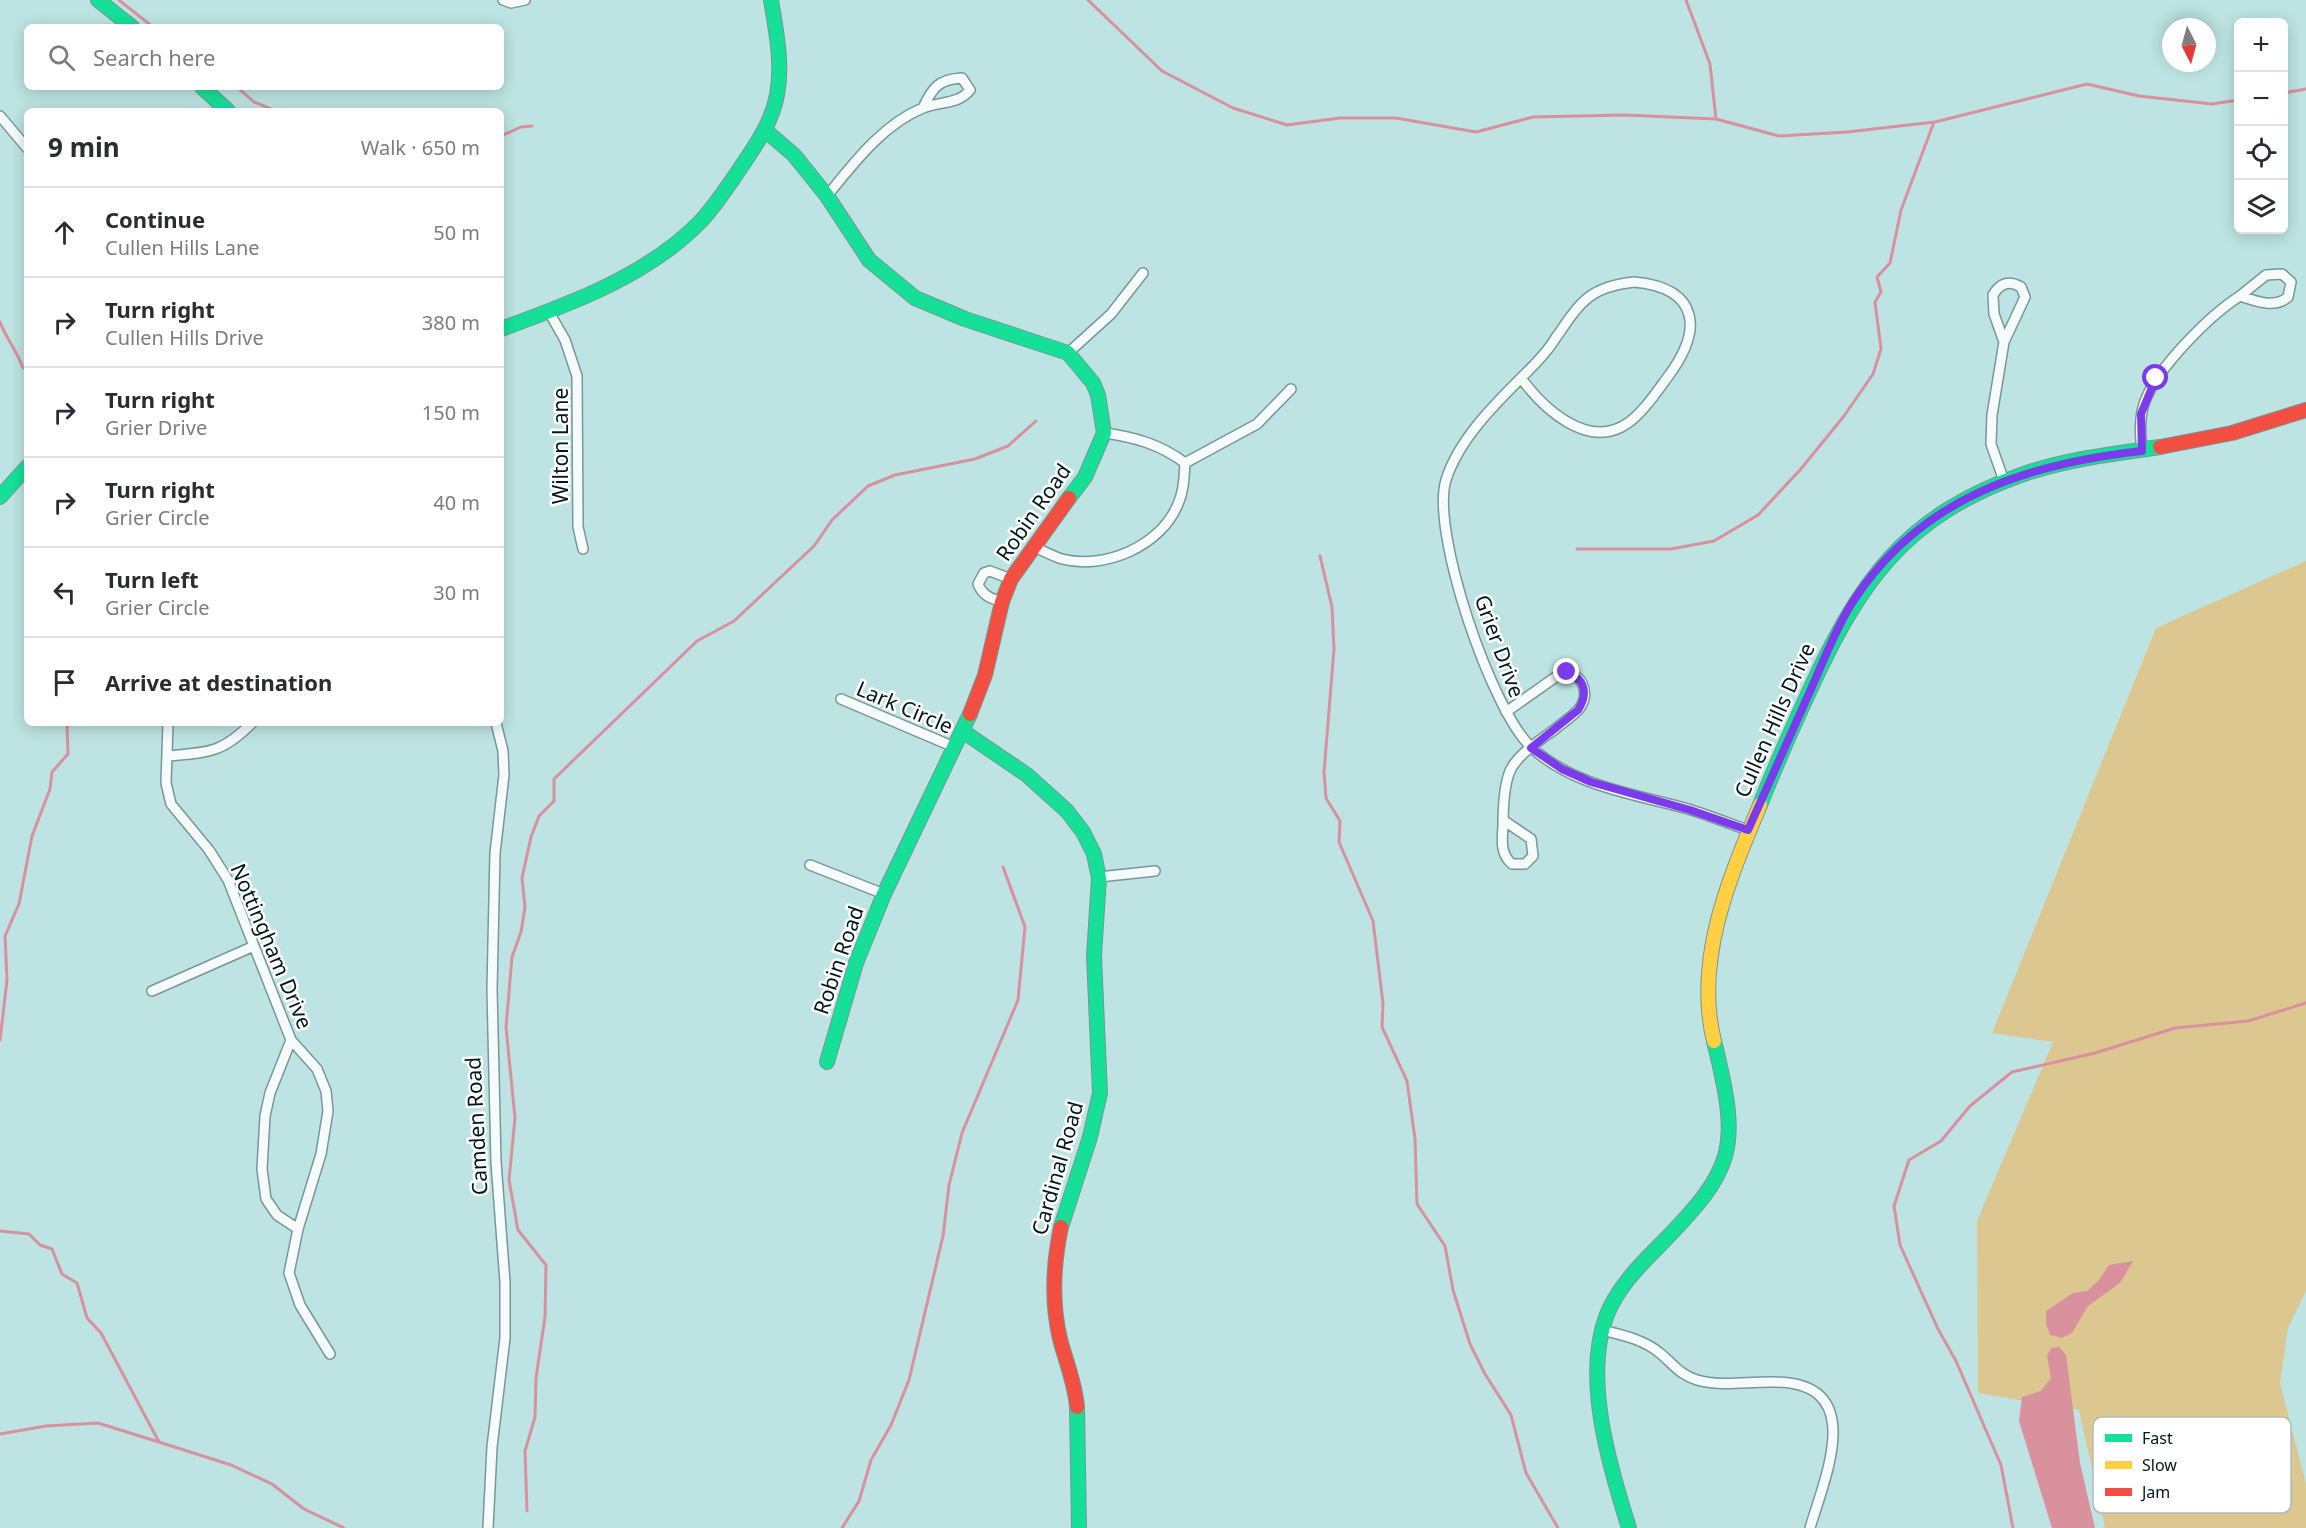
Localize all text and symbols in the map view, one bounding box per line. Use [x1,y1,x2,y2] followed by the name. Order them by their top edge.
[2162,18,2216,72] north arrow
[2234,18,2288,234] map controls
[2234,18,2288,72] button: +
[24,24,504,90] search box
[45,41,78,74] icon: search
[93,42,215,72] text: Search here
[2234,72,2288,126] button: −
[2234,126,2288,180] button: locate
[48,129,120,165] text: 9 min
[361,134,480,161] text: Walk · 650 m
[2234,180,2288,234] button: layers
[105,204,205,234] text: Continue
[48,216,81,249] icon: ahead
[433,219,480,246] text: 50 m
[105,234,260,261] text: Cullen Hills Lane
[105,294,215,324] text: Turn right
[48,306,81,339] icon: right
[422,309,480,336] text: 380 m
[105,324,264,351] text: Cullen Hills Drive
[2142,364,2168,390] route start
[105,384,215,414] text: Turn right
[546,388,574,504] street label: Wilton Lane
[48,396,81,429] icon: right
[422,399,480,426] text: 150 m
[105,414,207,441] text: Grier Drive
[989,458,1077,566] street label: Robin Road
[105,474,215,504] text: Turn right
[48,486,81,519] icon: right
[433,489,480,516] text: 40 m
[105,504,209,531] text: Grier Circle
[105,564,199,594] text: Turn left
[48,576,81,609] icon: left
[433,579,480,606] text: 30 m
[1468,591,1532,701] street label: Grier Drive
[105,594,209,621] text: Grier Circle
[1727,638,1821,802] street label: Cullen Hills Drive
[1553,658,1579,684] route end
[48,666,81,699] icon: arrive
[105,667,332,697] text: Arrive at destination
[852,674,958,740] street label: Lark Circle
[225,859,319,1033] street label: Nottingham Drive
[806,902,870,1018] street label: Robin Road
[458,1056,494,1196] street label: Camden Road
[1025,1098,1089,1238] street label: Cardinal Road
[2093,1417,2291,1513] legend
[2142,1427,2173,1449] text: Fast
[2142,1454,2177,1476] text: Slow
[2140,1481,2170,1503] text: Jam

